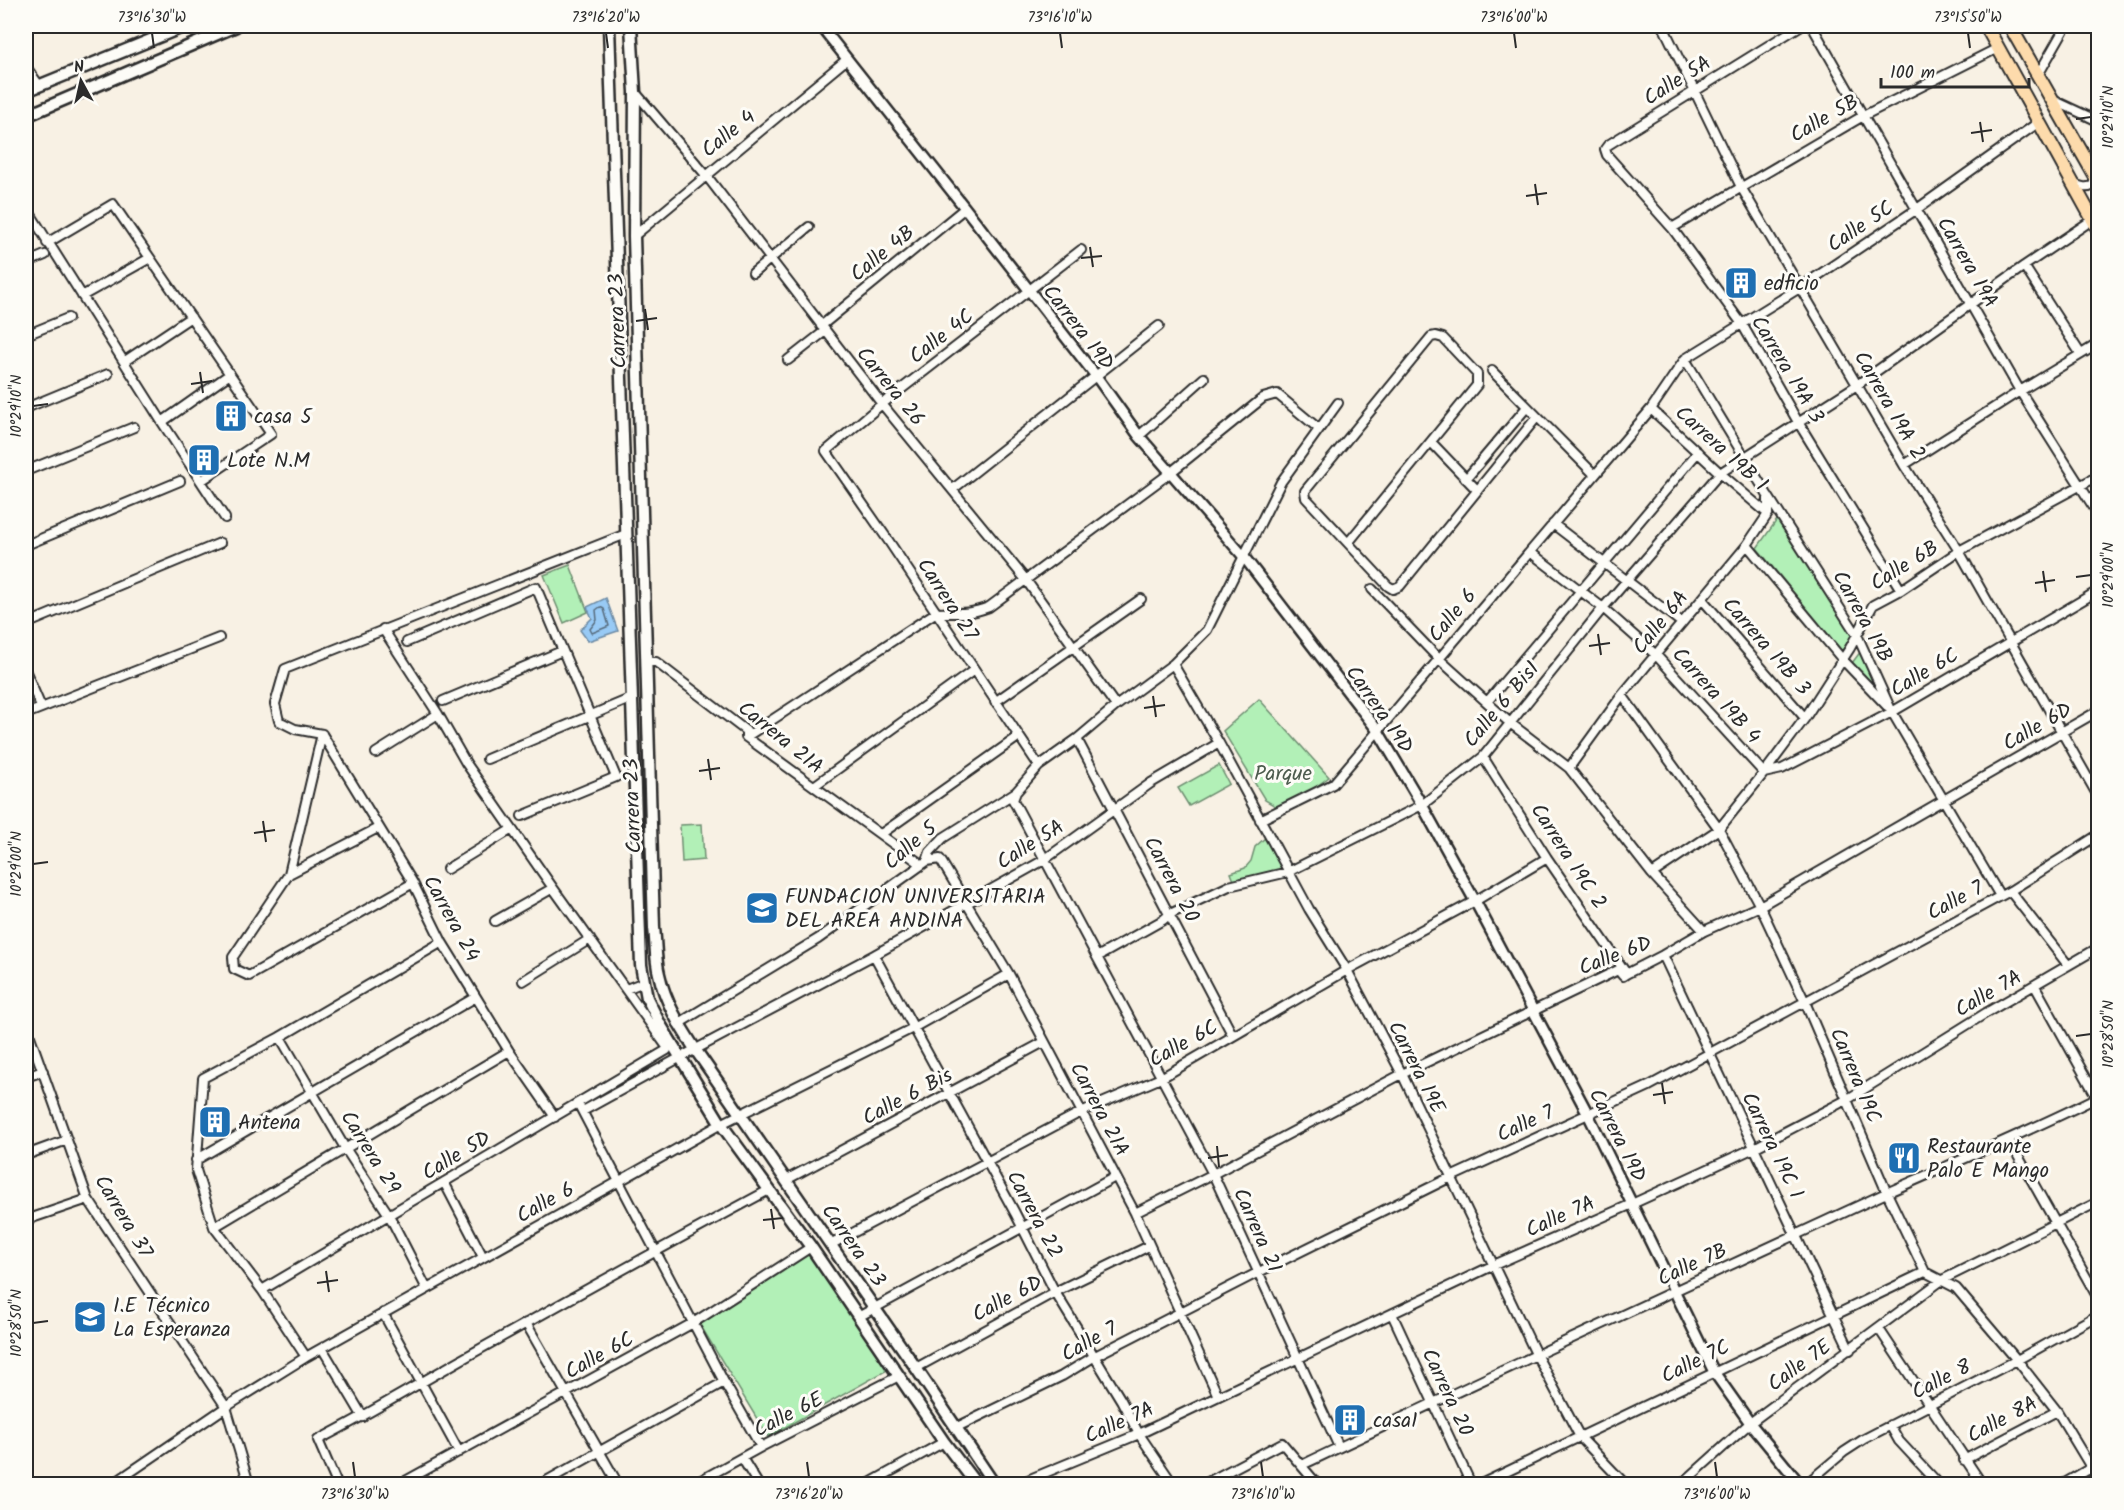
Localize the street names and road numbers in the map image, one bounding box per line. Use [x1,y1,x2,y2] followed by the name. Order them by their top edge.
[1637,48,1718,115] street label: Calle 5A
[1784,86,1866,152] street label: Calle 5B
[694,102,763,167] street label: Calle 4
[1821,193,1901,262] street label: Calle 5C
[1927,211,2006,315] street label: Carrera 19A
[843,218,923,291] street label: Calle 4B
[600,273,637,369] street label: Carrera 23
[1034,278,1122,378] street label: Carrera 19D
[902,301,982,373] street label: Calle 4C
[1741,309,1832,430] street label: Carrera 19A 3
[847,340,933,434] street label: Carrera 26
[1844,345,1933,466] street label: Carrera 19A 2
[1667,398,1775,500] street label: Carrera 19B 1
[1864,532,1946,600] street label: Calle 6B
[908,552,987,649] street label: Carrera 27
[1823,564,1901,669] street label: Carrera 19B
[1420,582,1486,650] street label: Calle 6
[1625,583,1698,662] street label: Calle 6A
[1714,590,1818,704] street label: Carrera 19B 3
[1663,640,1769,752] street label: Carrera 19B 4
[1884,640,1965,707] street label: Calle 6C
[1456,654,1548,756] street label: Calle 6 Bis1
[1336,659,1421,761] street label: Carrera 19D
[730,693,830,783] street label: Carrera 21A
[1997,694,2079,761] street label: Calle 6D
[615,758,652,854] street label: Carrera 23
[1521,797,1615,917] street label: Carrera 19C 2
[877,812,946,879] street label: Calle 5
[990,812,1071,879] street label: Calle 5A
[1134,831,1207,929] street label: Carrera 20
[413,869,488,968] street label: Carrera 24
[1921,872,1991,930] street label: Calle 7
[1574,927,1657,985] street label: Calle 6D
[1949,962,2029,1027] street label: Calle 7A
[1143,1012,1224,1077] street label: Calle 6C
[1378,1016,1453,1120] street label: Carrera 19E
[1820,1023,1889,1128] street label: Carrera 19C
[1060,1057,1137,1163] street label: Carrera 21A
[857,1060,959,1135] street label: Calle 6 Bis
[1579,1083,1654,1188] street label: Carrera 19D
[1732,1087,1812,1205] street label: Carrera 19C 1
[1491,1096,1561,1152] street label: Calle 7
[331,1104,408,1201] street label: Carrera 29
[416,1123,498,1190] street label: Calle 5D
[997,1165,1071,1265] street label: Carrera 22
[85,1169,161,1266] street label: Carrera 37
[510,1174,581,1233] street label: Calle 6
[1223,1183,1290,1278] street label: Carrera 21
[1521,1187,1601,1247] street label: Calle 7A
[812,1197,894,1294] street label: Carrera 23
[1652,1235,1733,1296] street label: Calle 7B
[966,1267,1049,1332] street label: Calle 6D
[1055,1313,1125,1371] street label: Calle 7
[559,1324,640,1389] street label: Calle 6C
[1761,1331,1840,1401] street label: Calle 7E
[1656,1332,1736,1393] street label: Calle 7C
[1412,1343,1481,1442] street label: Carrera 20
[1906,1351,1978,1409] street label: Calle 8
[748,1383,830,1447] street label: Calle 6E
[1961,1388,2044,1453] street label: Calle 8A
[1080,1393,1160,1453] street label: Calle 7A

